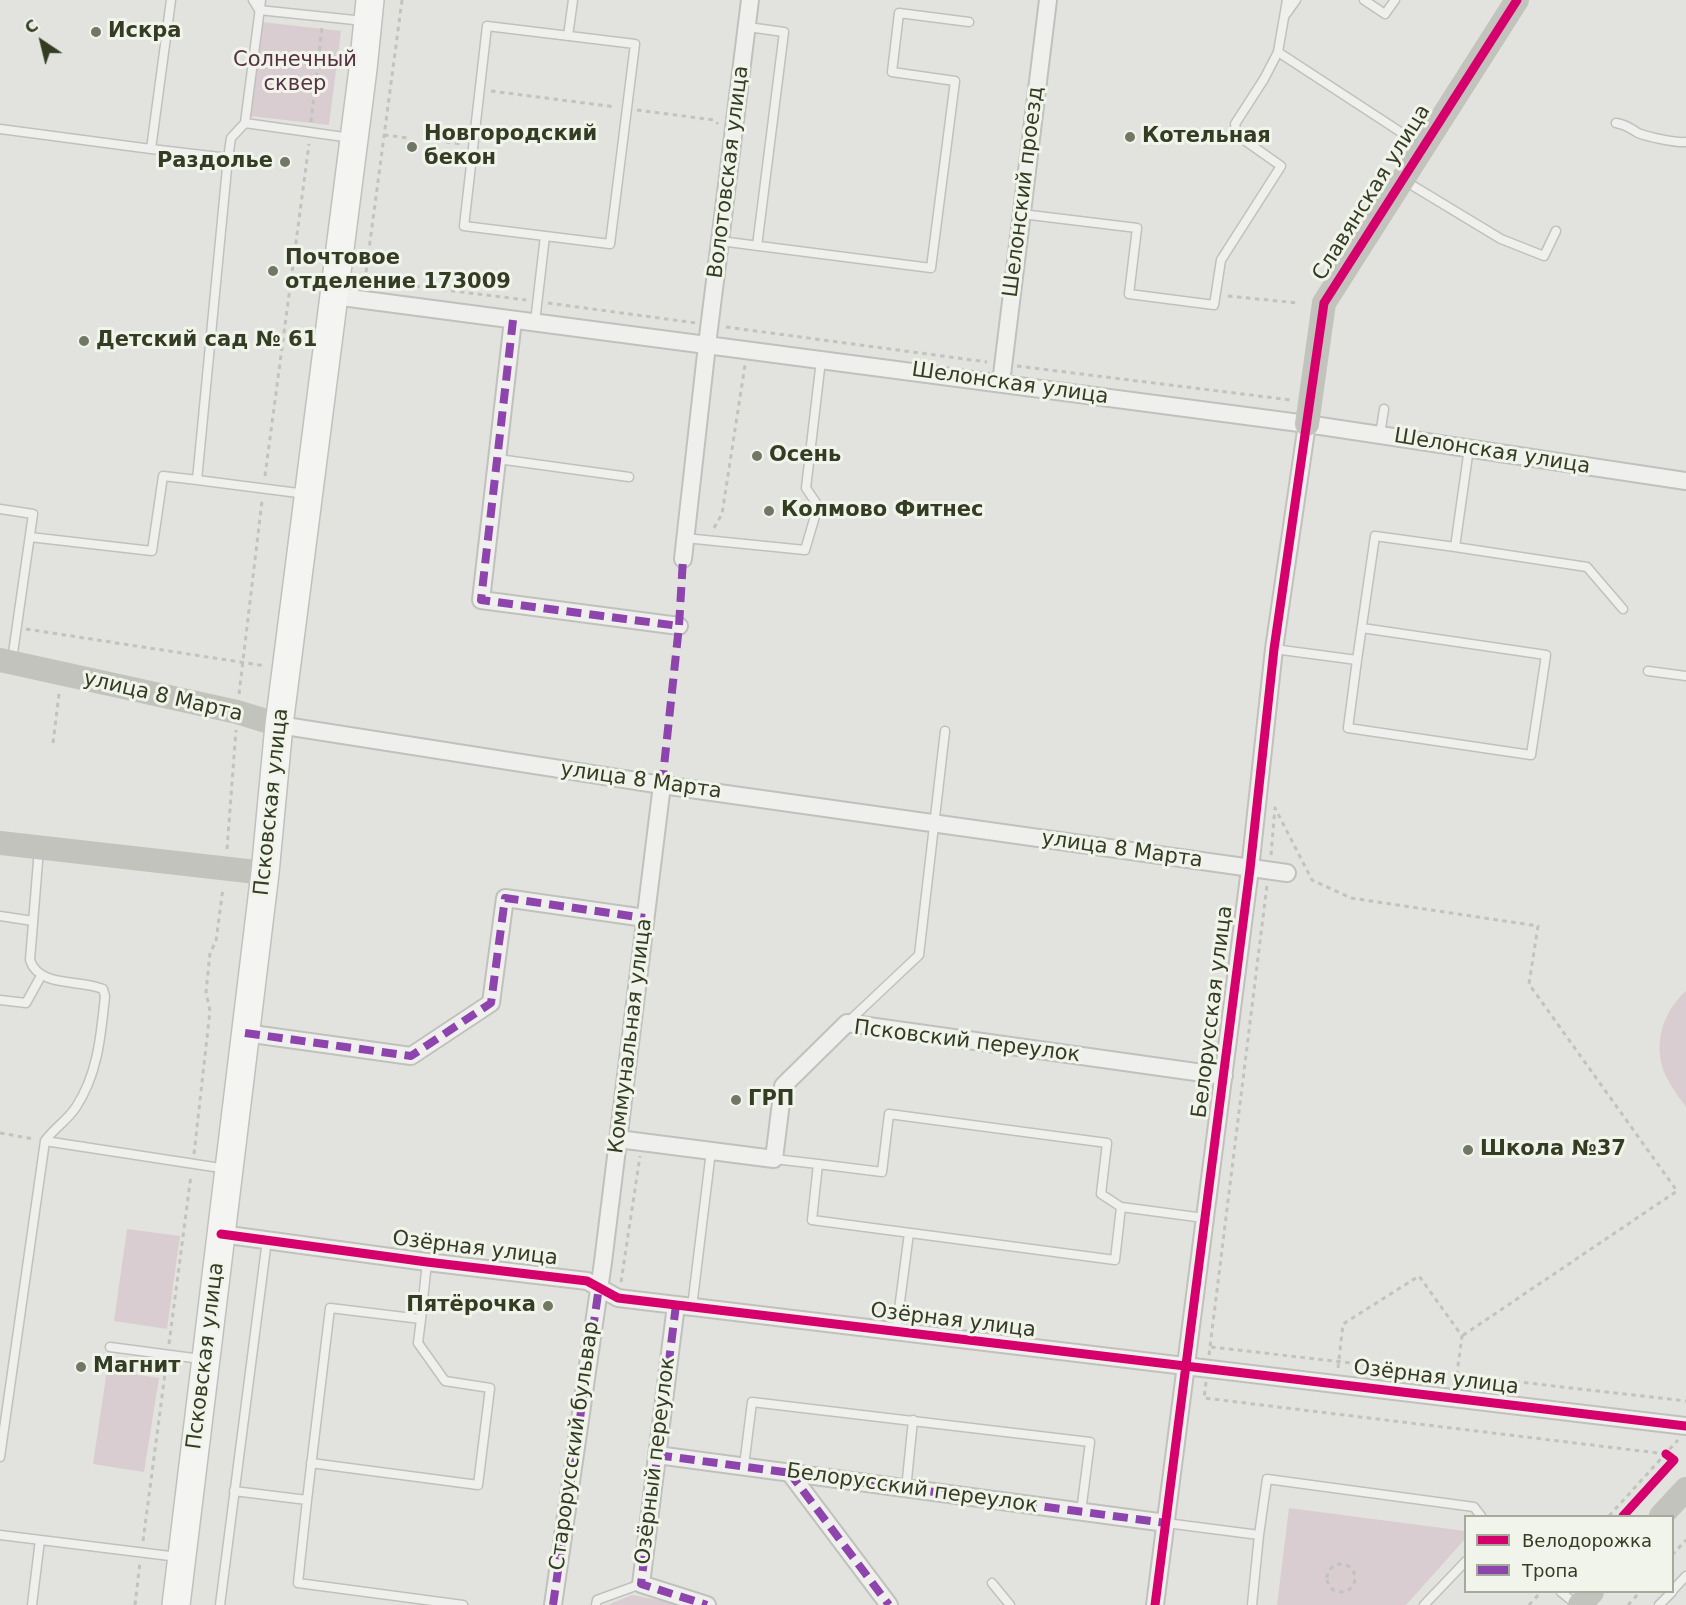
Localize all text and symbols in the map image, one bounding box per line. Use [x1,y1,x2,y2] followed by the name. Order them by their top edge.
[12,12,72,72] north arrow
[21,16,42,38] text: С
[108,19,181,45] place label: Искра
[89,25,103,39] marker: Искра
[233,48,357,98] park label: Солнечный сквер
[703,64,755,280] street label: Волотовская улица
[999,85,1049,299] street label: Шелонский проезд
[1308,100,1436,286] street label: Славянская улица
[424,122,597,172] place label: Новгородский бекон
[1142,124,1271,150] place label: Котельная
[1123,130,1137,144] marker: Котельная
[405,140,419,154] marker: Новгородский бекон
[157,149,273,175] place label: Раздолье
[278,155,292,169] marker: Раздолье
[285,246,511,296] place label: Почтовое отделение 173009
[266,264,280,278] marker: Почтовое отделение 173009
[96,328,317,354] place label: Детский сад № 61
[77,334,91,348] marker: Детский сад № 61
[910,358,1110,410] street label: Шелонская улица
[1392,424,1592,480] street label: Шелонская улица
[769,443,841,469] place label: Осень
[750,449,764,463] marker: Осень
[781,498,984,524] place label: Колмово Фитнес
[762,504,776,518] marker: Колмово Фитнес
[81,666,245,728] street label: улица 8 Марта
[250,707,294,897] street label: Псковская улица
[559,757,723,805] street label: улица 8 Марта
[1040,826,1204,874] street label: улица 8 Марта
[1187,904,1239,1120] street label: Белорусская улица
[604,917,658,1155] street label: Коммунальная улица
[852,1016,1082,1068] street label: Псковский переулок
[748,1087,794,1113] place label: ГРП
[729,1093,743,1107] marker: ГРП
[1480,1137,1626,1163] place label: Школа №37
[1461,1143,1475,1157] marker: Школа №37
[391,1226,559,1272] street label: Озёрная улица
[182,1261,230,1451] street label: Псковская улица
[406,1293,536,1319] place label: Пятёрочка
[869,1298,1037,1344] street label: Озёрная улица
[541,1299,555,1313] marker: Пятёрочка
[545,1320,605,1572] street label: Старорусский бульвар
[93,1354,180,1380] place label: Магнит
[1352,1355,1520,1401] street label: Озёрная улица
[631,1356,681,1566] street label: Озёрный переулок
[74,1360,88,1374] marker: Магнит
[785,1459,1039,1519] street label: Белорусский переулок
[1464,1515,1674,1593] legend
[1522,1530,1652,1551] text: Велодорожка
[1522,1560,1578,1581] text: Тропа

